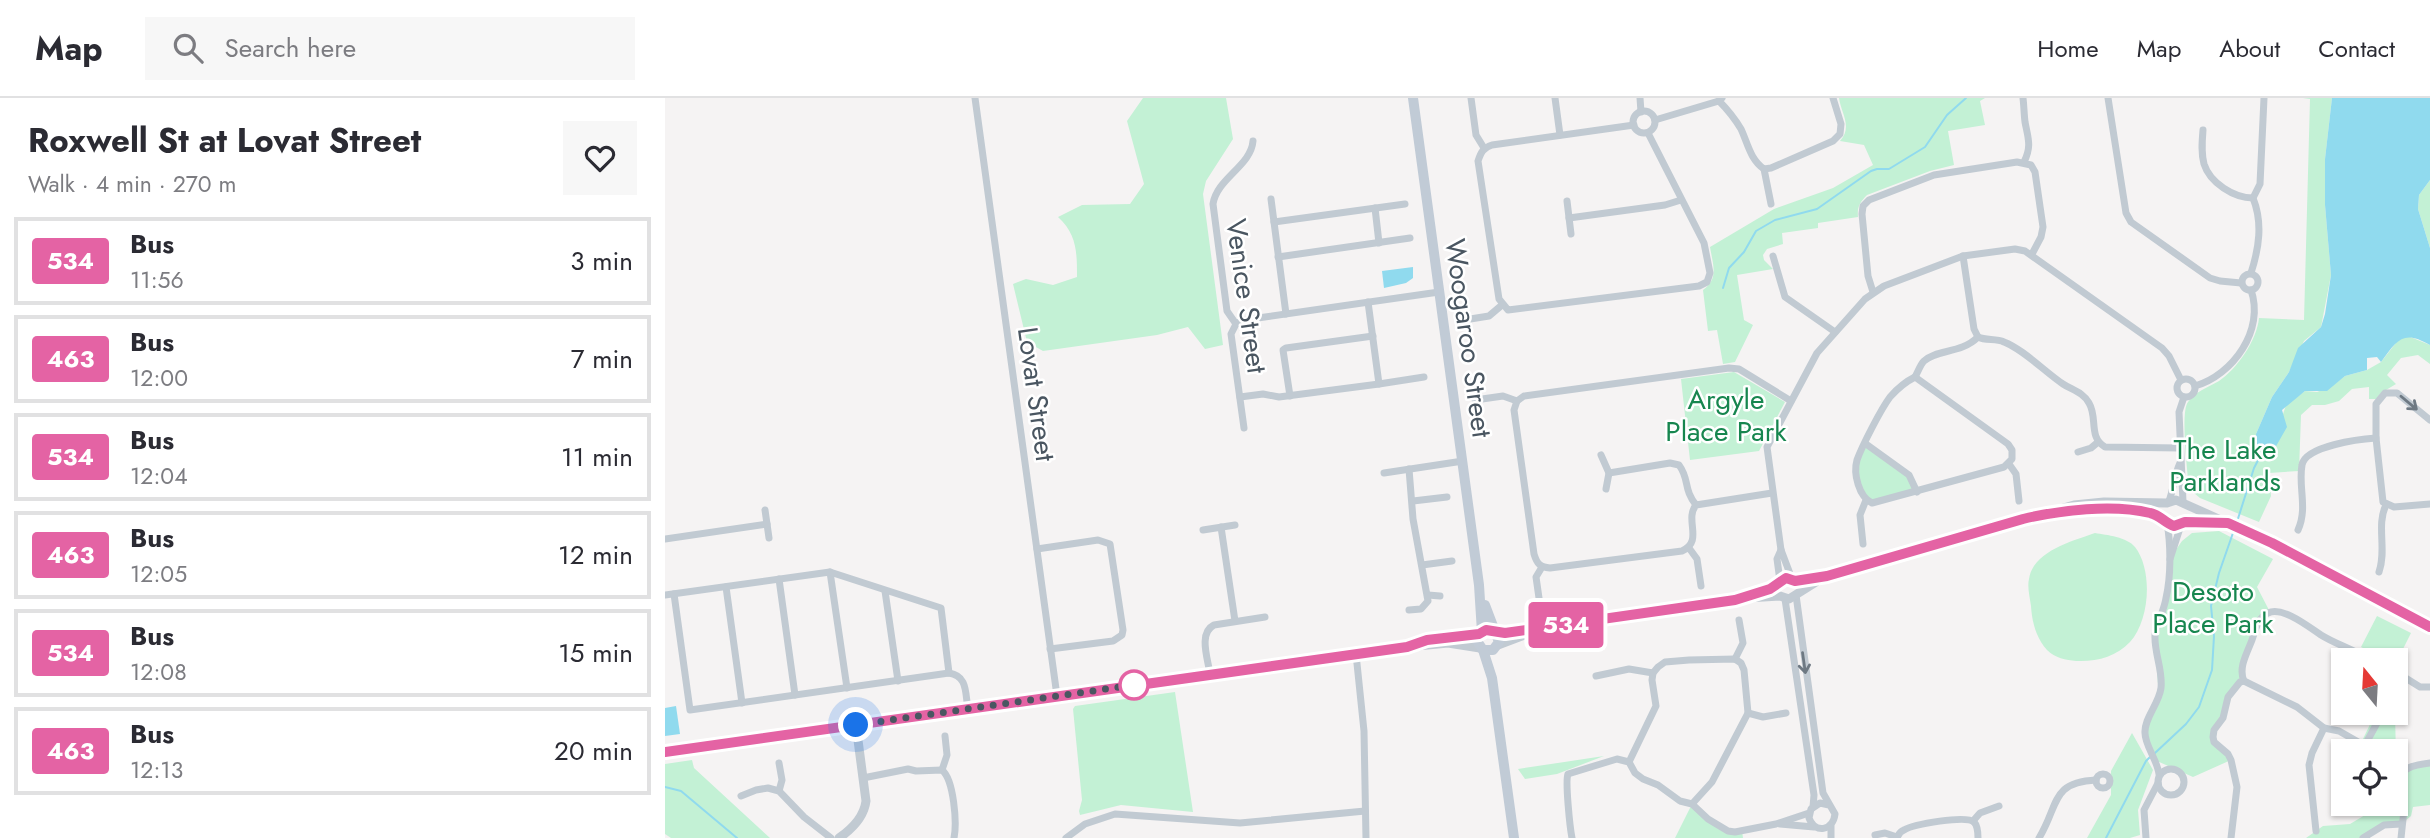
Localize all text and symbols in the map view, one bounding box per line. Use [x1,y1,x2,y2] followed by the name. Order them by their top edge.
[145,17,635,80] search box
[35,25,103,72] text: Map
[169,29,207,67] icon: search
[225,29,356,67] text: Search here
[2037,31,2099,66] text: Home
[2137,31,2181,66] text: Map
[2219,31,2280,66] text: About
[2318,31,2395,66] text: Contact
[28,117,421,164] text: Roxwell St at Lovat Street
[563,121,637,195] button: heart
[28,167,236,201] text: Walk · 4 min · 270 m
[1215,216,1278,376] street label: Venice Street
[130,225,174,263] text: Bus
[1434,236,1503,440] street label: Woogaroo Street
[570,242,633,280] text: 3 min
[47,243,94,278] text: 534
[130,263,184,297] text: 11:56
[130,323,174,361] text: Bus
[1007,324,1066,464] street label: Lovat Street
[571,340,633,378] text: 7 min
[47,341,94,376] text: 463
[130,361,188,395] text: 12:00
[1665,379,1787,452] park label: Argyle Place Park
[2400,394,2418,410] one-way arrow
[130,421,174,459] text: Bus
[2169,429,2281,502] park label: The Lake Parklands
[561,438,633,476] text: 11 min
[47,439,94,474] text: 534
[130,459,188,493] text: 12:04
[130,519,174,557] text: Bus
[558,536,633,574] text: 12 min
[47,537,94,572] text: 463
[130,557,187,591] text: 12:05
[2152,571,2274,644] park label: Desoto Place Park
[1526,602,1606,648] line badge: 534
[1542,607,1590,642] text: 534
[130,617,174,655] text: Bus
[558,634,633,672] text: 15 min
[47,635,94,670] text: 534
[2331,648,2408,724] north arrow
[2331,648,2408,816] map controls
[1798,651,1811,674] one-way arrow
[130,655,187,689] text: 12:08
[1119,670,1149,700] unlabelled marker
[838,707,873,742] your location
[130,715,174,753] text: Bus
[554,732,633,770] text: 20 min
[47,733,94,768] text: 463
[2331,739,2408,816] button: locate
[130,753,183,787] text: 12:13

